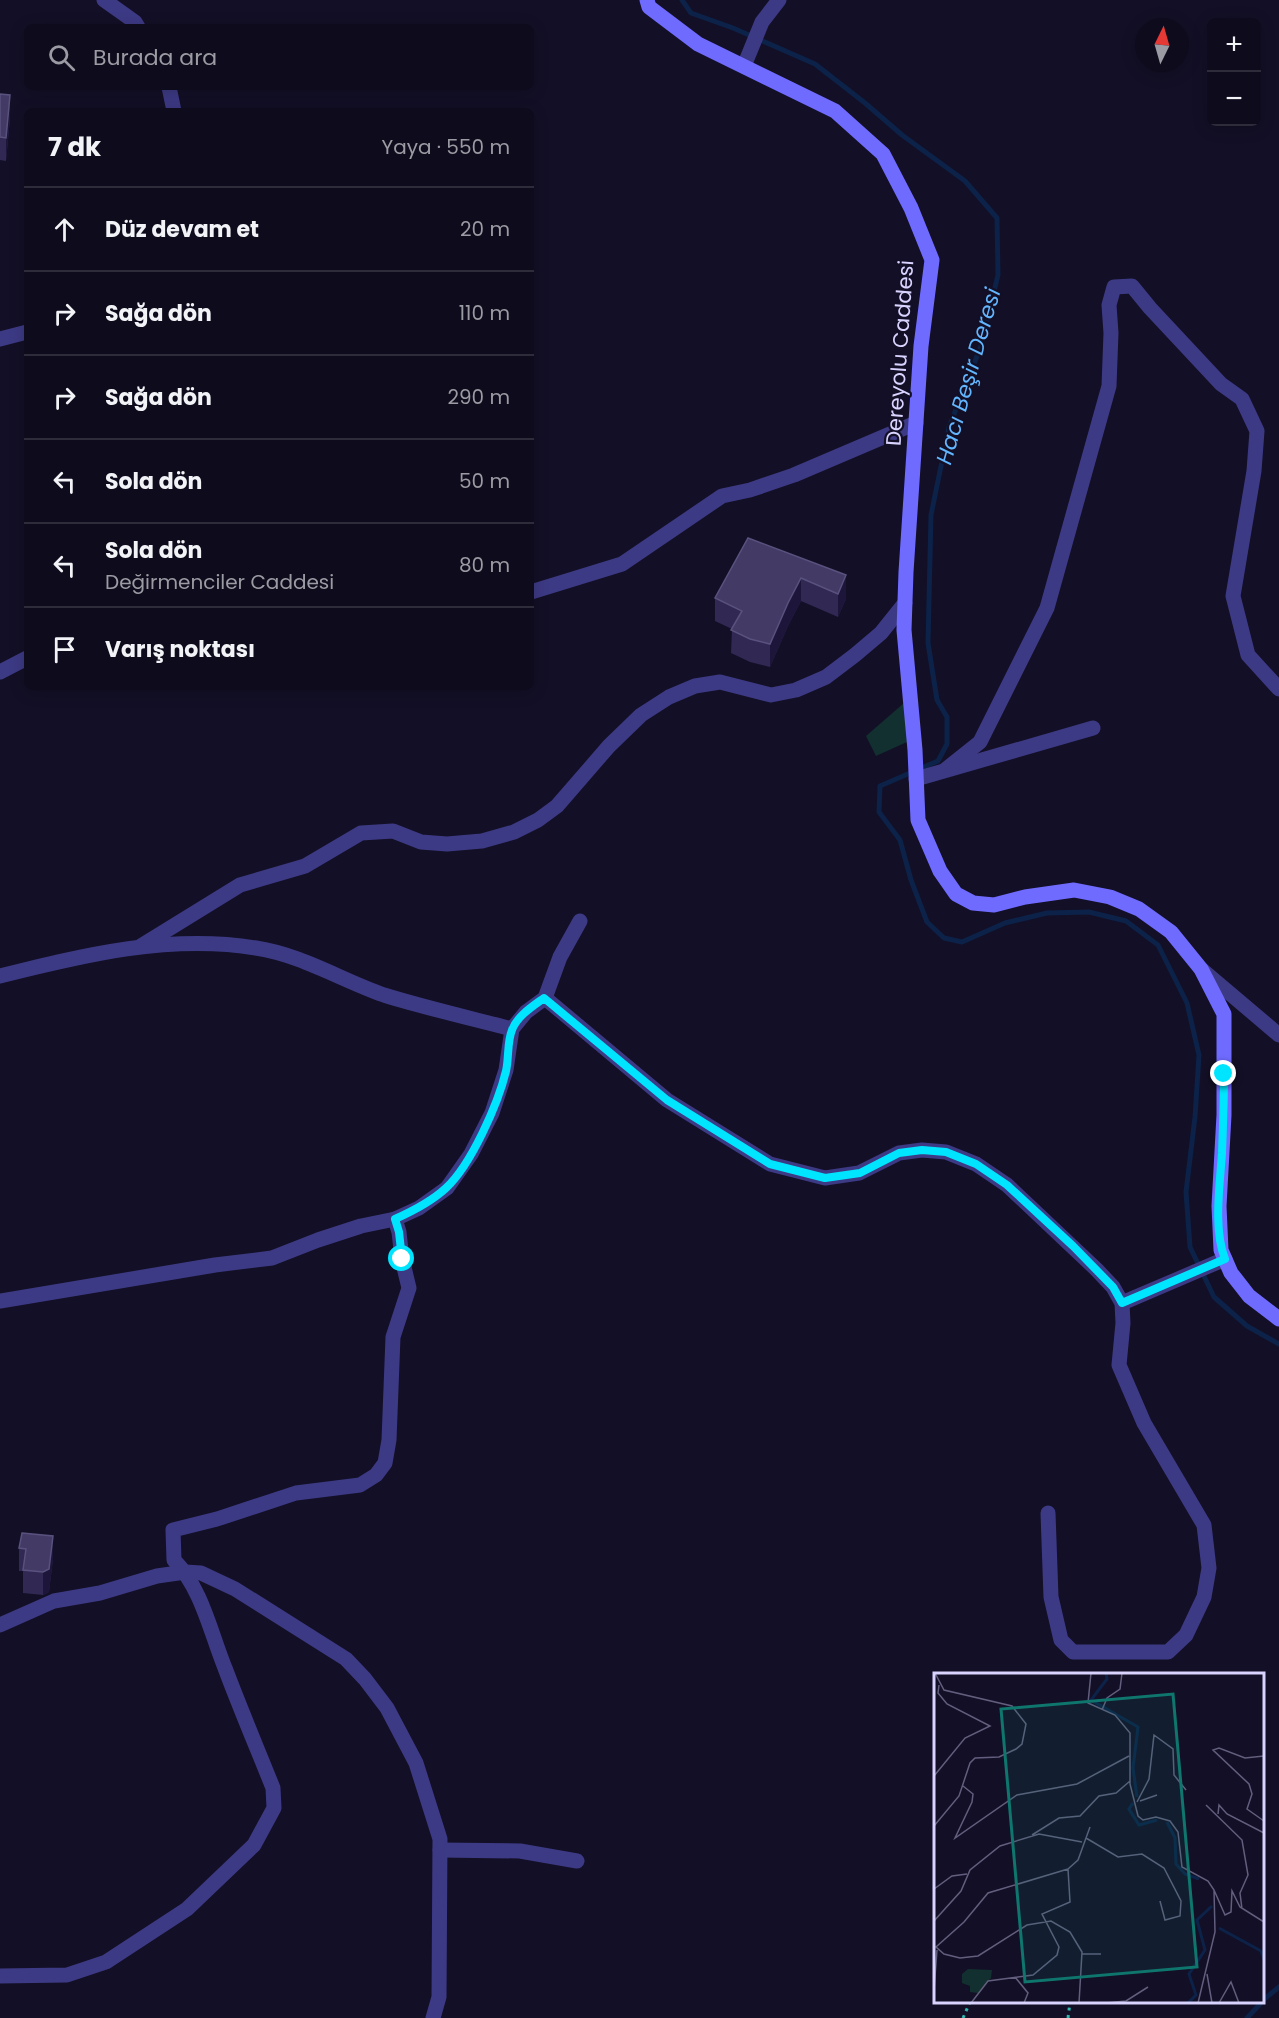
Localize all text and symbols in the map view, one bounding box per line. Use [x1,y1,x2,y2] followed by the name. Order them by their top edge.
[1135,18,1189,72] north arrow
[1207,18,1261,126] map controls
[1207,18,1261,72] button: +
[24,24,534,90] search box
[45,41,78,74] icon: search
[93,42,217,73] text: Burada ara
[1207,72,1261,126] button: −
[48,129,101,165] text: 7 dk
[381,133,510,161] text: Yaya · 550 m
[48,213,81,246] icon: ahead
[105,214,259,245] text: Düz devam et
[460,215,510,243] text: 20 m
[879,259,920,447] street label: Dereyolu Caddesi
[928,284,1009,468] water label: Hacı Beşir Deresi
[48,297,81,330] icon: right
[105,298,212,329] text: Sağa dön
[459,299,510,327] text: 110 m
[48,381,81,414] icon: right
[105,382,212,413] text: Sağa dön
[447,383,510,411] text: 290 m
[48,465,81,498] icon: left
[105,466,202,497] text: Sola dön
[459,467,510,495] text: 50 m
[105,535,202,566] text: Sola dön
[48,549,81,582] icon: left
[459,551,510,579] text: 80 m
[105,568,334,596] text: Değirmenciler Caddesi
[48,633,81,666] icon: arrive
[105,634,255,665] text: Varış noktası
[1210,1060,1236,1086] route end
[388,1245,414,1271] route start
[934,1673,1264,2003] inset map

